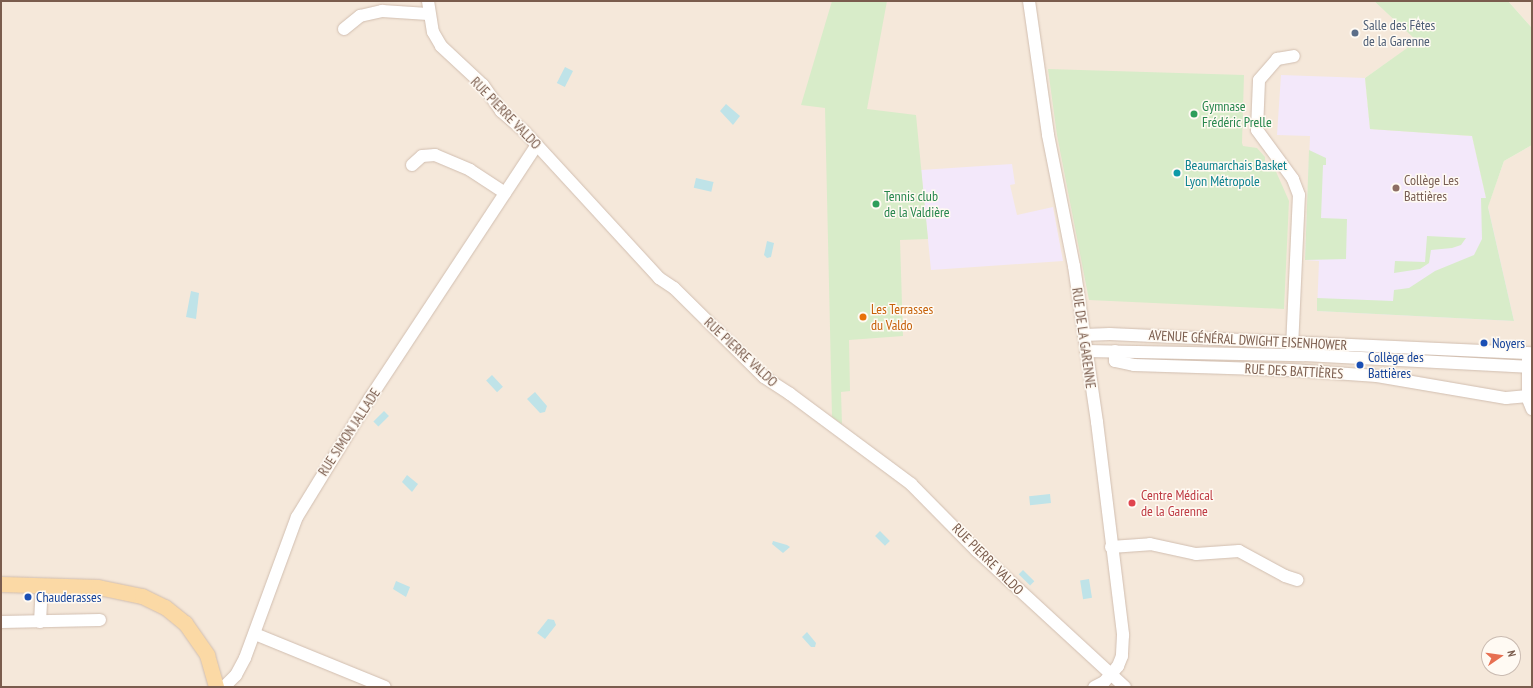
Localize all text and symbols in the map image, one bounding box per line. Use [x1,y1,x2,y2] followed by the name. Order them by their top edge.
[1363,17,1435,50] place label: Salle des Fêtes de la Garenne
[1350,28,1360,38] marker: Salle des Fêtes de la Garenne
[467,73,545,153] street label: RUE PIERRE VALDO
[1202,98,1272,130] place label: Gymnase Frédéric Prelle
[1189,109,1199,119] marker: Gymnase Frédéric Prelle
[1185,157,1287,190] place label: Beaumarchais Basket Lyon Métropole
[1172,168,1182,178] marker: Beaumarchais Basket Lyon Métropole
[1404,172,1459,204] place label: Collège Les Battières
[1391,183,1401,193] marker: Collège Les Battières
[884,188,950,220] place label: Tennis club de la Valdière
[871,199,881,209] marker: Tennis club de la Valdière
[1069,286,1099,390] street label: RUE DE LA GARENNE
[871,301,934,334] place label: Les Terrasses du Valdo
[858,312,868,322] marker: Les Terrasses du Valdo
[701,314,781,390] street label: RUE PIERRE VALDO
[1148,326,1348,354] street label: AVENUE GÉNÉRAL DWIGHT EISENHOWER
[1492,335,1525,351] place label: Noyers
[1479,338,1489,348] marker: Noyers
[1368,349,1424,382] place label: Collège des Battières
[1244,360,1344,382] street label: RUE DES BATTIÈRES
[1355,360,1365,370] marker: Collège des Battières
[314,385,384,479] street label: RUE SIMON JALLADE
[1141,487,1213,520] place label: Centre Médical de la Garenne
[1126,497,1138,509] marker: Centre Médical de la Garenne
[949,520,1027,598] street label: RUE PIERRE VALDO
[36,589,102,605] place label: Chauderasses
[23,592,33,602] marker: Chauderasses
[1481,636,1521,676] north arrow
[1504,649,1519,658] text: N

